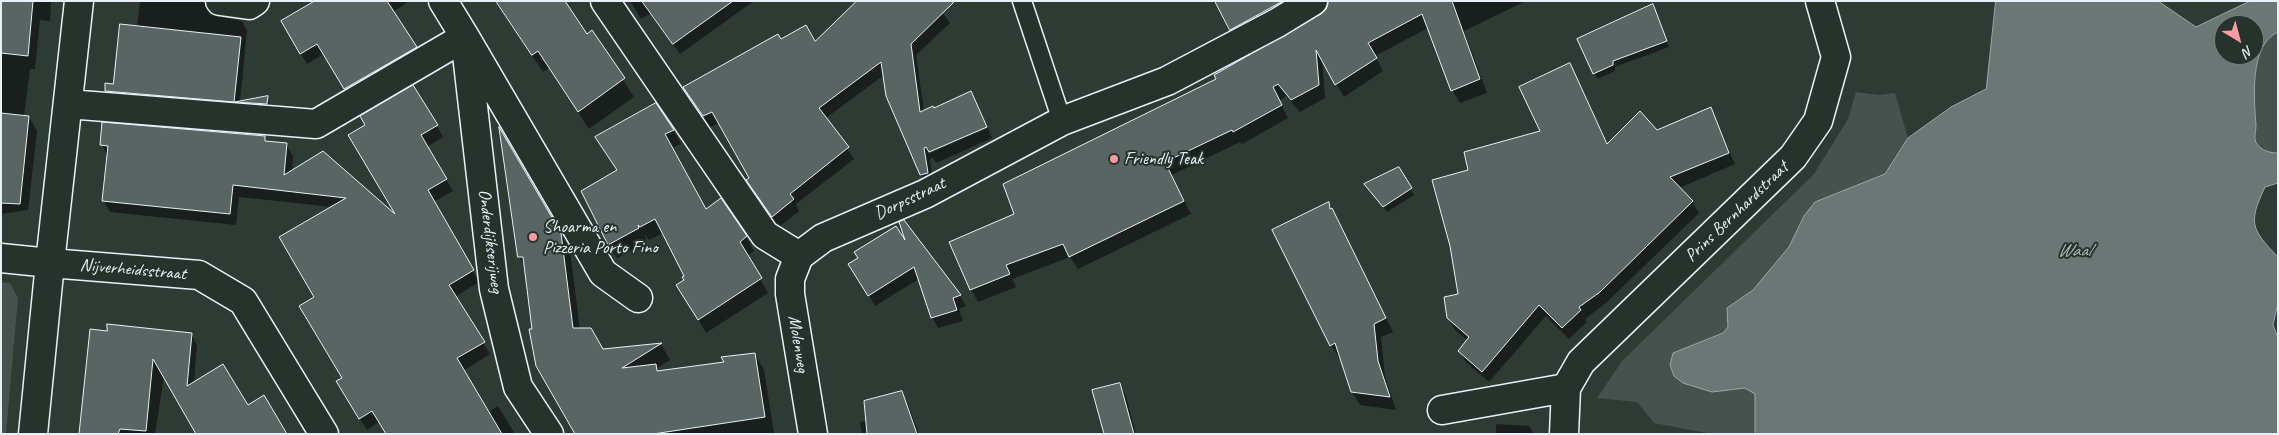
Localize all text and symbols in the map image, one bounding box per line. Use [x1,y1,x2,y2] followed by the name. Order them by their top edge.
[2214,15,2264,65] north arrow
[2239,42,2256,61] text: N
[1124,148,1203,170] place label: Friendly Teak
[1108,153,1120,165] marker: Friendly Teak
[1681,157,1793,267] street label: Prins Bernhardstraat
[871,173,949,225] street label: Dorpsstraat
[473,188,507,294] street label: Onderdijkserijweg
[543,216,658,258] place label: Shoarma en Pizzeria Porto Fino
[527,231,539,243] marker: Shoarma en Pizzeria Porto Fino
[2058,240,2090,262] water label: Waal
[79,255,187,285] street label: Nijverheidsstraat
[783,314,813,374] street label: Molenweg

